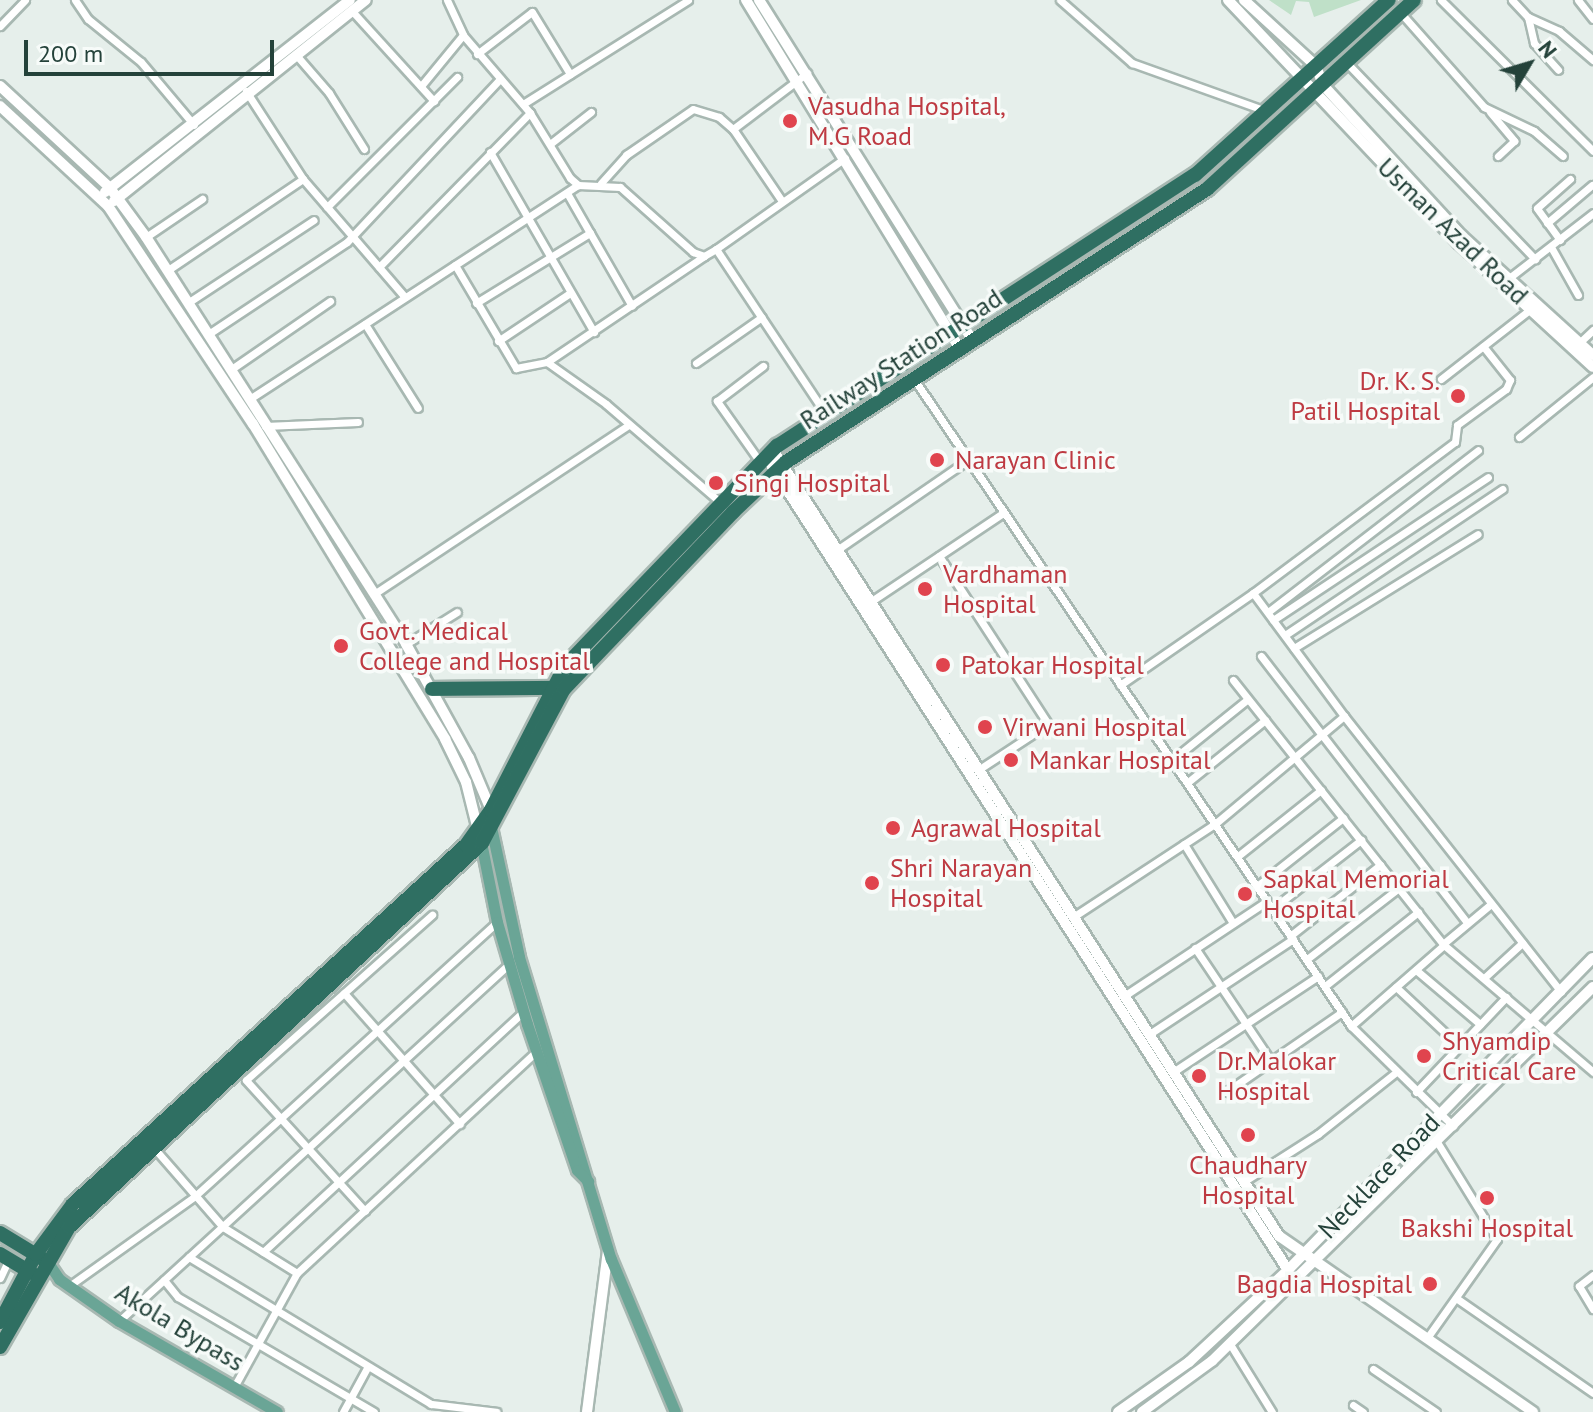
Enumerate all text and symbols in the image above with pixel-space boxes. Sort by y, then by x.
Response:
scale bar [28,24,278,74]
north arrow [1489,24,1569,104]
text: N [1532,35,1563,64]
text: 200 m [38,38,103,69]
place label: Vasudha Hospital, M.G Road [808,90,1006,152]
marker: Vasudha Hospital, M.G Road [779,110,801,132]
street label: Usman Azad Road [1371,151,1535,311]
street label: Railway Station Road [794,282,1008,436]
place label: Dr. K. S. Patil Hospital [1290,365,1440,426]
marker: Dr. K. S. Patil Hospital [1447,385,1469,407]
place label: Narayan Clinic [955,444,1116,476]
marker: Narayan Clinic [926,449,948,471]
place label: Singi Hospital [734,467,890,499]
marker: Singi Hospital [705,472,727,494]
place label: Vardhaman Hospital [943,558,1068,620]
marker: Vardhaman Hospital [914,578,936,600]
place label: Govt. Medical College and Hospital [359,615,590,676]
marker: Govt. Medical College and Hospital [330,635,352,657]
place label: Patokar Hospital [961,649,1144,681]
marker: Patokar Hospital [932,654,954,676]
place label: Virwani Hospital [1003,711,1186,743]
marker: Virwani Hospital [974,716,996,738]
place label: Mankar Hospital [1029,744,1211,776]
marker: Mankar Hospital [1000,749,1022,771]
place label: Agrawal Hospital [911,812,1101,844]
marker: Agrawal Hospital [882,817,904,839]
place label: Shri Narayan Hospital [890,852,1032,914]
place label: Sapkal Memorial Hospital [1263,863,1449,924]
marker: Shri Narayan Hospital [861,872,883,894]
marker: Sapkal Memorial Hospital [1234,883,1256,905]
place label: Shyamdip Critical Care [1442,1025,1576,1086]
place label: Dr.Malokar Hospital [1217,1045,1336,1106]
marker: Shyamdip Critical Care [1413,1045,1435,1067]
marker: Dr.Malokar Hospital [1188,1065,1210,1087]
street label: Necklace Road [1312,1107,1446,1245]
marker: Chaudhary Hospital [1237,1124,1259,1146]
place label: Chaudhary Hospital [1189,1149,1307,1210]
marker: Bakshi Hospital [1476,1187,1498,1209]
place label: Bakshi Hospital [1401,1212,1573,1244]
place label: Bagdia Hospital [1236,1268,1412,1300]
marker: Bagdia Hospital [1419,1273,1441,1295]
street label: Akola Bypass [110,1276,250,1378]

